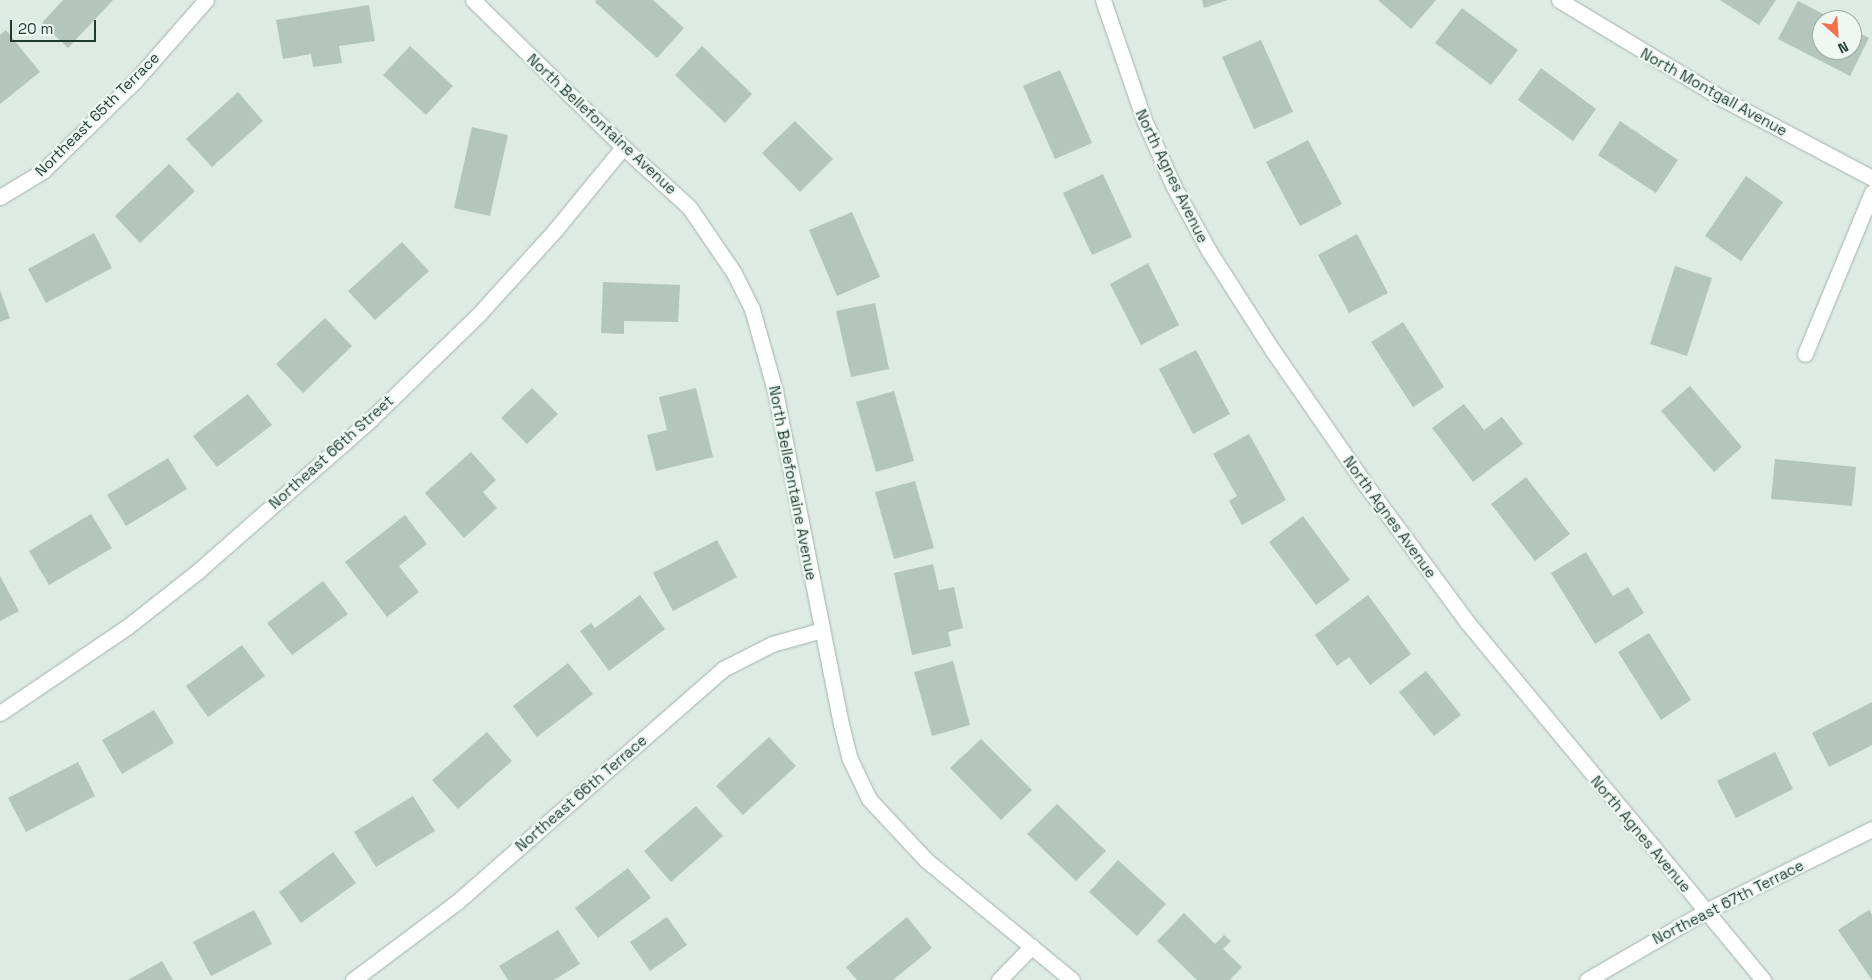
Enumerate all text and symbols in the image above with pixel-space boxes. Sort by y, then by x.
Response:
scale bar [12,10,99,42]
north arrow [1812,10,1862,60]
text: 20 m [18,19,53,38]
text: N [1835,37,1851,58]
street label: North Montgall Avenue [1637,44,1791,140]
street label: Northeast 65th Terrace [31,48,163,180]
street label: North Bellefontaine Avenue [523,50,681,198]
street label: North Agnes Avenue [1132,106,1212,246]
street label: North Bellefontaine Avenue [765,384,821,582]
street label: Northeast 66th Street [265,391,397,513]
street label: North Agnes Avenue [1340,452,1440,582]
street label: Northeast 66th Terrace [511,731,651,855]
street label: North Agnes Avenue [1587,772,1695,896]
street label: Northeast 67th Terrace [1649,856,1807,948]

